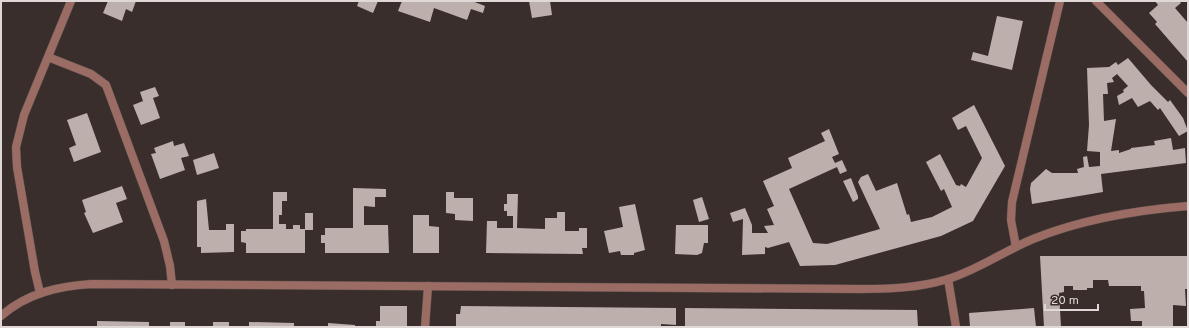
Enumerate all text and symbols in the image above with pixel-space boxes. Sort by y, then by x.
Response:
scale bar [1045,286,1098,312]
text: 20 m [1051,293,1079,309]

